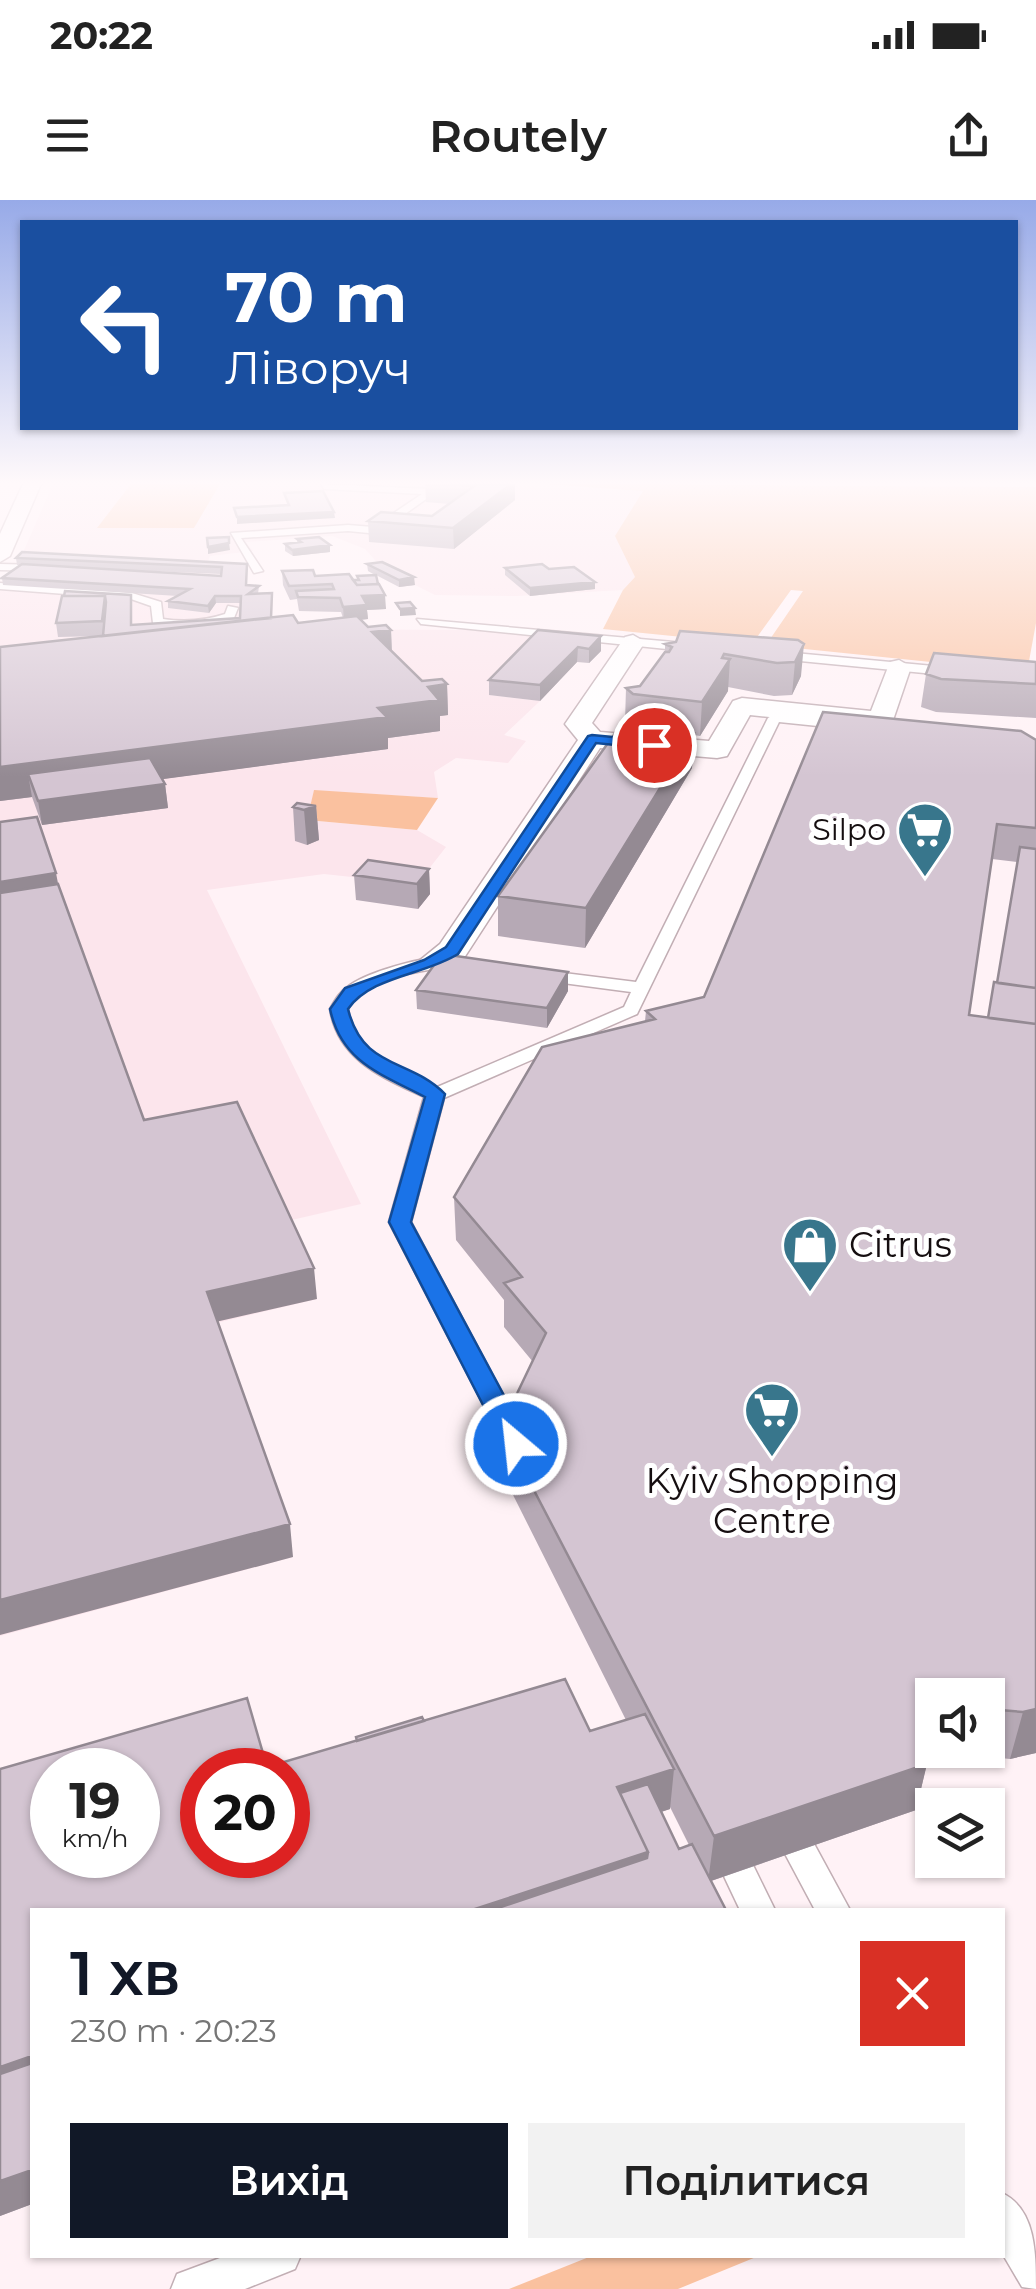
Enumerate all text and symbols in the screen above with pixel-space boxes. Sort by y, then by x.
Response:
text: 20:22 [50,12,153,59]
icon: menu [40,108,95,163]
text: Routely [429,108,607,163]
icon: share [941,108,996,163]
text: 70 m [225,254,408,340]
icon: left [60,260,190,390]
text: Ліворуч [225,340,411,395]
pin [612,703,697,788]
icon: arrive [627,718,682,773]
supermarket icon: Silpo [895,800,955,879]
place label: Silpo [812,811,886,848]
shop icon: Citrus [780,1215,840,1294]
place label: Citrus [849,1223,952,1266]
supermarket icon: Kyiv Shopping Centre [742,1380,802,1459]
position arrow [464,1392,568,1496]
place label: Kyiv Shopping Centre [645,1459,899,1542]
map controls [915,1678,1005,1878]
button: sound [915,1678,1005,1768]
speed limit sign: 20 [180,1748,310,1878]
text: 19 [69,1770,121,1831]
button: layers [915,1788,1005,1878]
text: km/h [62,1823,128,1853]
text: 1 хв [70,1937,180,2010]
button: close [860,1941,965,2046]
text: 230 m · 20:23 [70,2011,277,2050]
button: Вихід [70,2123,508,2238]
button: Поділитися [528,2123,965,2238]

